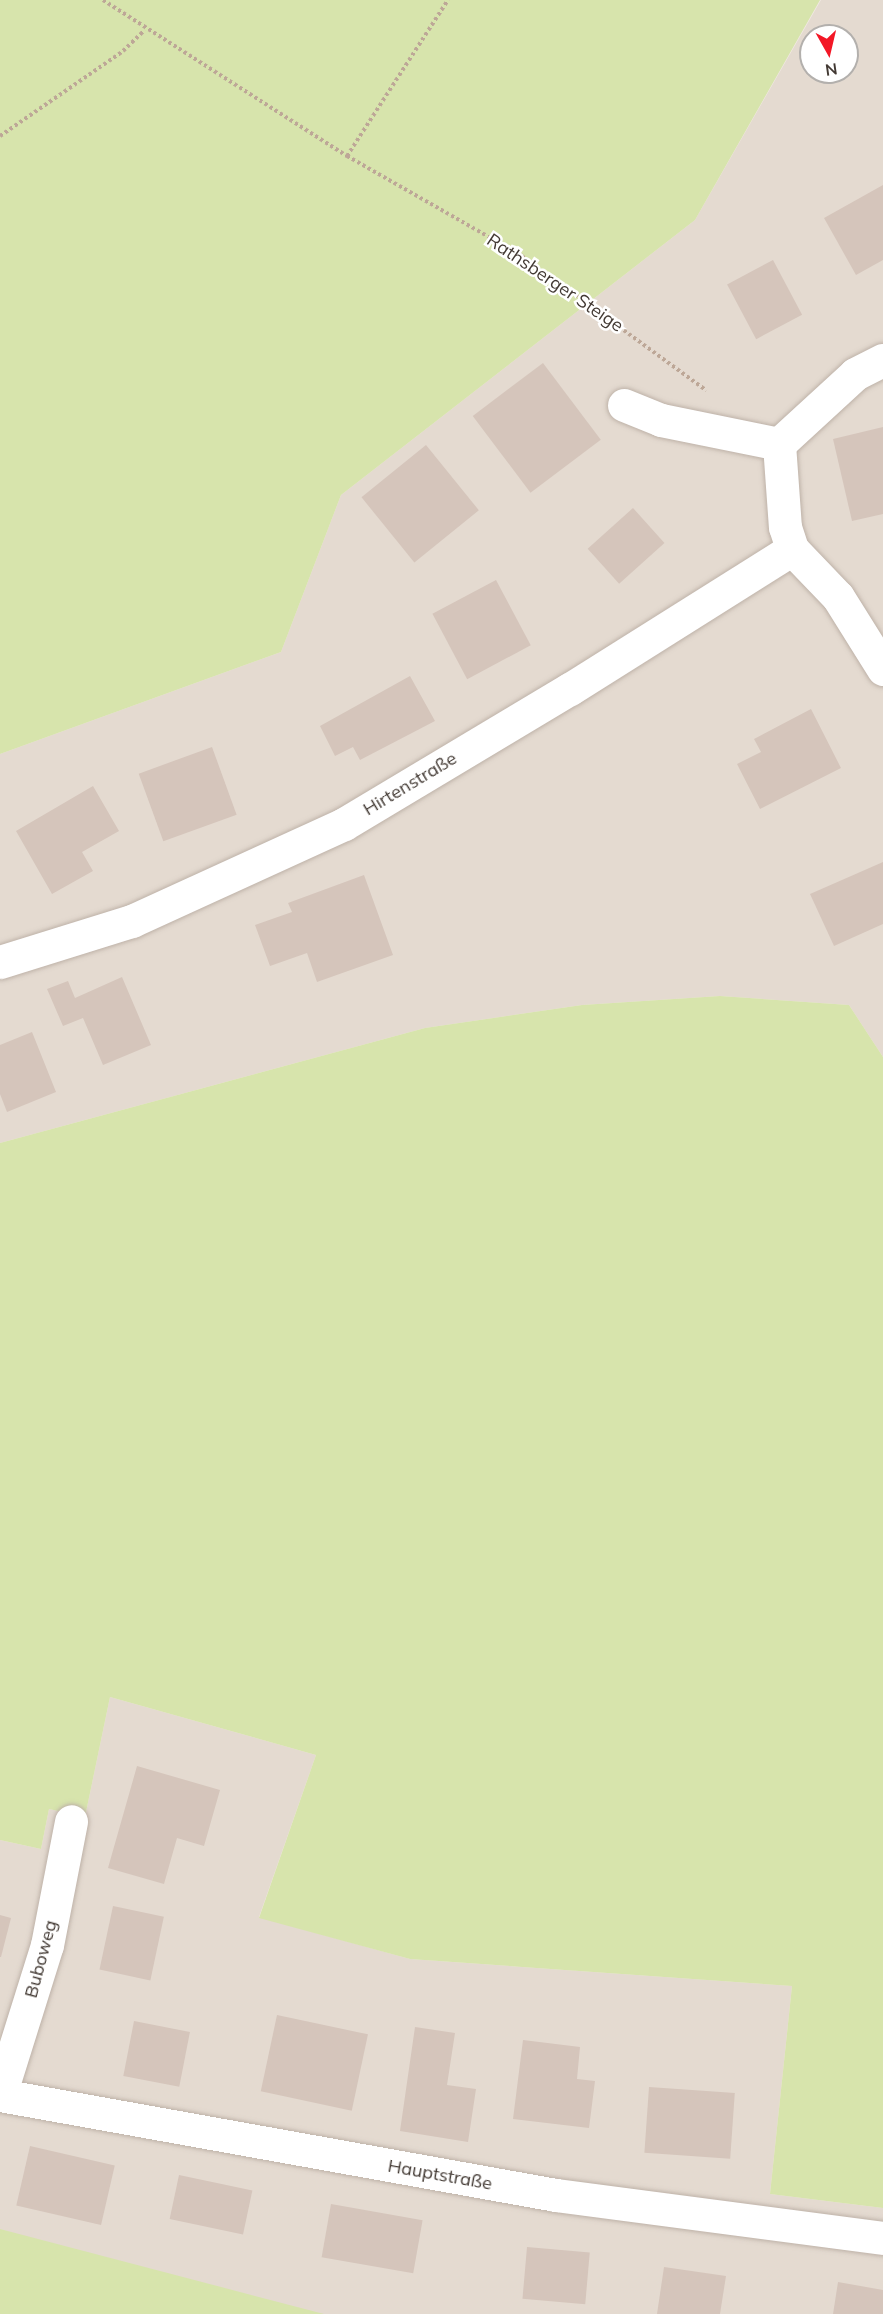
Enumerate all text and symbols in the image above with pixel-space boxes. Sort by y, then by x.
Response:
north arrow [799,24,859,84]
text: N [824,59,839,81]
street label: Rathsberger Steige [483,229,627,337]
street label: Hirtenstraße [359,748,461,820]
street label: Buboweg [20,1918,62,2000]
street label: Hauptstraße [386,2155,494,2195]

